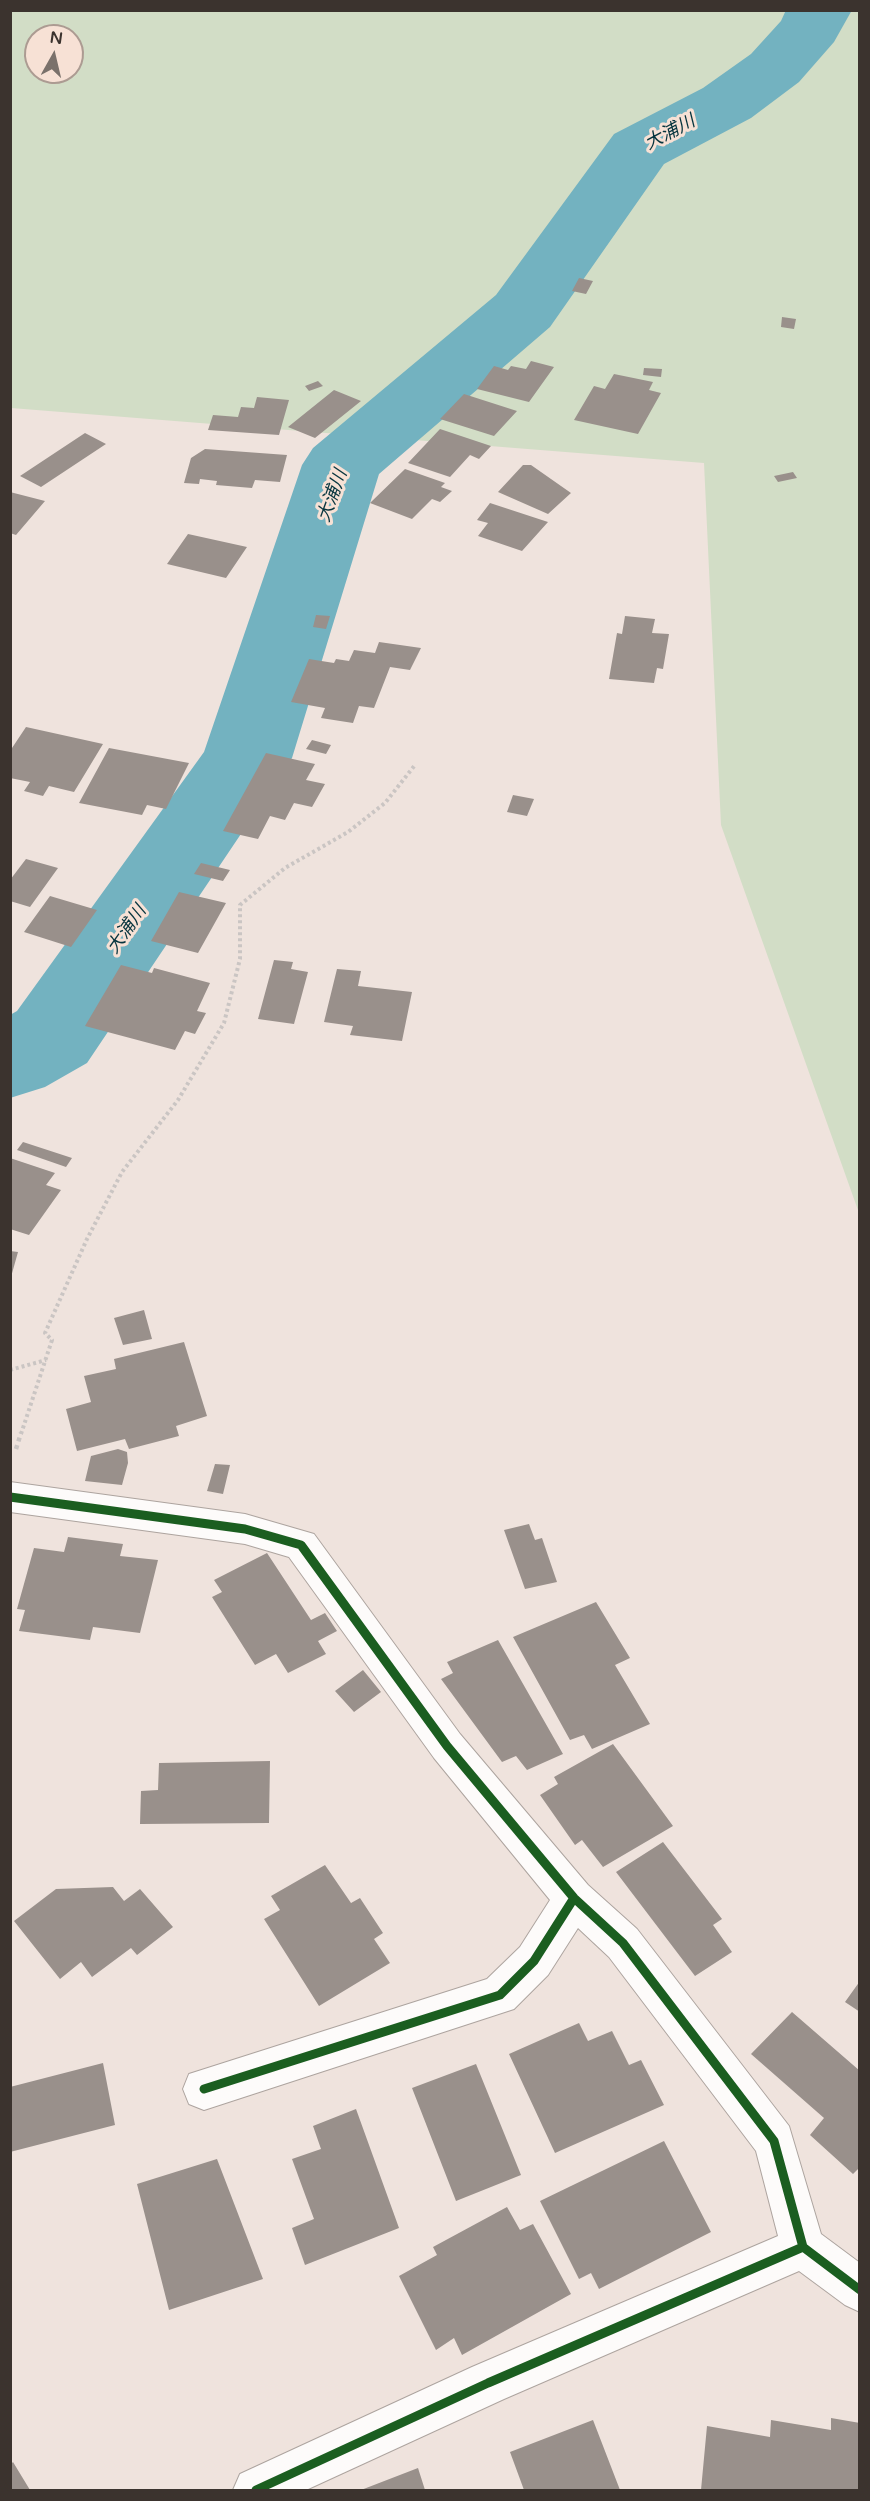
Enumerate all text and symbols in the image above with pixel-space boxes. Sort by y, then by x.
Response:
north arrow [24,24,84,84]
text: N [48,27,64,49]
water label: 大浦川 [641,111,699,155]
water label: 大浦川 [314,467,352,525]
water label: 大浦川 [103,902,151,958]

